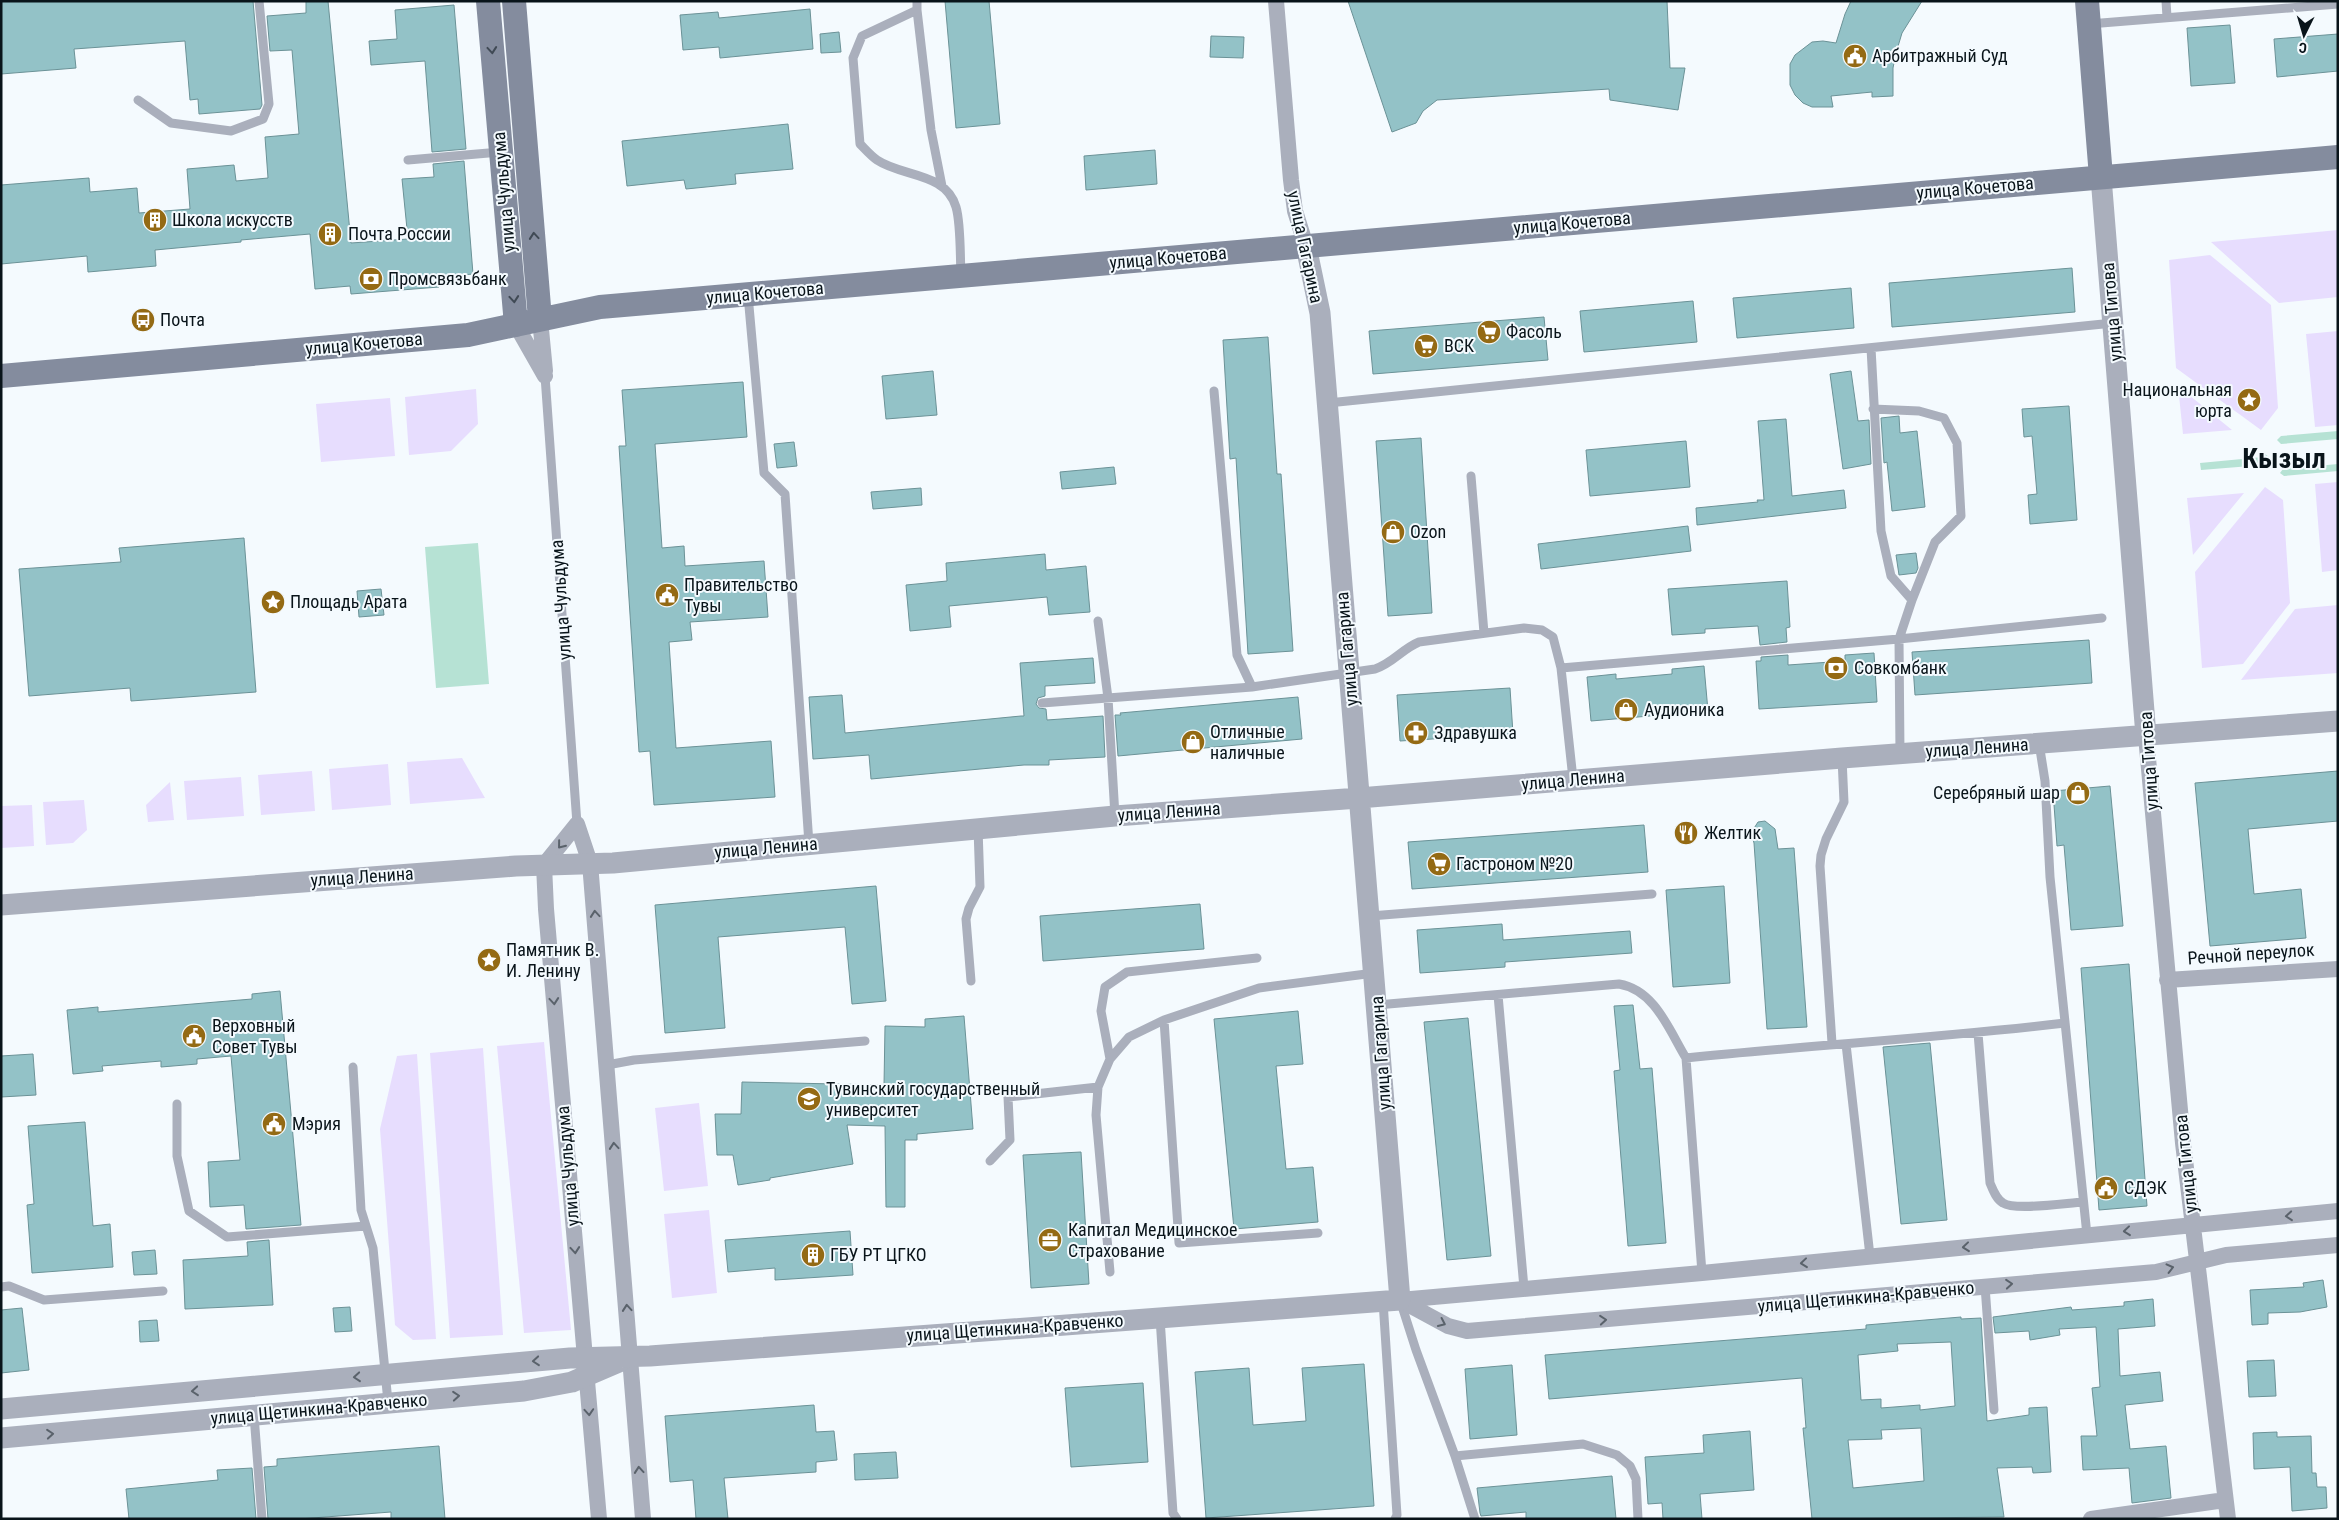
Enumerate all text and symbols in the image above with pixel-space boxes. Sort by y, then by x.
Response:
north arrow [2279,10,2329,60]
text: С [2298,40,2308,56]
public building icon: Арбитражный Суд [1842,43,1868,69]
place label: Арбитражный Суд [1872,45,2008,66]
one-way arrow [486,46,497,54]
street label: улица Чульдума [488,131,519,253]
street label: улица Кочетова [1915,172,2034,203]
street label: улица Гагарина [1283,189,1328,305]
building icon: Школа искусств [142,207,168,233]
street label: улица Кочетова [1512,207,1631,238]
place label: Школа искусств [172,209,293,230]
building icon: Почта России [317,221,343,247]
place label: Почта России [348,223,451,244]
one-way arrow [528,231,539,239]
street label: улица Кочетова [1108,242,1227,273]
street label: улица Титова [2097,262,2126,362]
bank icon: Промсвязьбанк [358,266,384,292]
place label: Промсвязьбанк [388,268,507,289]
street label: улица Кочетова [705,277,824,308]
one-way arrow [508,295,519,303]
bus stop icon: Почта [130,307,156,333]
place label: Почта [160,309,205,330]
supermarket icon: Фасоль [1476,319,1502,345]
place label: Фасоль [1506,321,1562,342]
street label: улица Кочетова [304,328,423,359]
supermarket icon: ВСК [1413,333,1439,359]
place label: ВСК [1444,335,1474,356]
place label: Национальная юрта [2123,379,2232,421]
place icon: Национальная юрта [2236,387,2262,413]
district label: Кызыл [2242,442,2326,475]
shop icon: Ozon [1380,519,1406,545]
place label: Ozon [1410,521,1446,542]
street label: улица Чульдума [546,539,575,661]
place label: Правительство Тувы [684,574,798,616]
public building icon: Правительство Тувы [654,582,680,608]
place icon: Площадь Арата [260,589,286,615]
place label: Площадь Арата [290,591,407,612]
street label: улица Гагарина [1331,591,1362,707]
bank icon: Совкомбанк [1823,655,1849,681]
place label: Совкомбанк [1854,657,1947,678]
shop icon: Аудионика [1613,697,1639,723]
place label: Аудионика [1644,699,1724,720]
street label: улица Титова [2135,711,2162,811]
pharmacy icon: Здравушка [1403,720,1429,746]
place label: Отличные наличные [1210,721,1285,763]
place label: Здравушка [1434,722,1517,743]
shop icon: Отличные наличные [1180,729,1206,755]
street label: улица Ленина [1925,733,2029,762]
street label: улица Ленина [1521,765,1625,794]
shop icon: Серебряный шар [2065,780,2091,806]
place label: Серебряный шар [1933,782,2060,803]
street label: улица Ленина [1117,797,1221,826]
restaurant icon: Желтик [1673,820,1699,846]
place label: Желтик [1704,822,1761,843]
street label: улица Ленина [714,833,818,862]
one-way arrow [558,839,566,848]
supermarket icon: Гастроном №20 [1426,851,1452,877]
place label: Гастроном №20 [1456,853,1573,874]
street label: улица Ленина [310,862,414,891]
one-way arrow [589,910,600,918]
place label: Памятник В. И. Ленину [506,939,599,981]
street label: Речной переулок [2187,939,2316,968]
place icon: Памятник В. И. Ленину [476,947,502,973]
street label: улица Гагарина [1366,995,1395,1111]
one-way arrow [548,998,559,1006]
place label: Верховный Совет Тувы [212,1015,298,1057]
public building icon: Верховный Совет Тувы [181,1023,207,1049]
place label: Тувинский государственный университет [826,1078,1040,1120]
school or university icon: Тувинский государственный университет [796,1086,822,1112]
street label: улица Чульдума [552,1105,583,1227]
public building icon: Мэрия [261,1111,287,1137]
place label: Мэрия [292,1113,341,1134]
street label: улица Титова [2170,1114,2201,1214]
one-way arrow [608,1142,619,1150]
public building icon: СДЭК [2093,1175,2119,1201]
place label: СДЭК [2124,1177,2167,1198]
one-way arrow [2285,1210,2293,1221]
place label: Капитал Медицинское Страхование [1068,1219,1237,1261]
one-way arrow [2123,1225,2131,1236]
office icon: Капитал Медицинское Страхование [1037,1227,1063,1253]
one-way arrow [1961,1241,1969,1252]
building icon: ГБУ РТ ЦГКО [800,1242,826,1268]
place label: ГБУ РТ ЦГКО [830,1244,927,1265]
one-way arrow [570,1247,581,1255]
one-way arrow [1800,1257,1808,1268]
one-way arrow [2166,1263,2175,1274]
street label: улица Щетинкина-Кравченко [1757,1277,1975,1316]
one-way arrow [2005,1279,2013,1290]
one-way arrow [621,1304,632,1312]
street label: улица Щетинкина-Кравченко [906,1309,1124,1346]
one-way arrow [1599,1314,1607,1325]
one-way arrow [1437,1317,1446,1327]
one-way arrow [532,1355,540,1366]
one-way arrow [353,1371,361,1382]
one-way arrow [191,1386,199,1397]
street label: улица Щетинкина-Кравченко [210,1389,428,1428]
one-way arrow [452,1391,460,1402]
one-way arrow [584,1408,595,1416]
one-way arrow [46,1429,54,1440]
one-way arrow [634,1466,645,1474]

